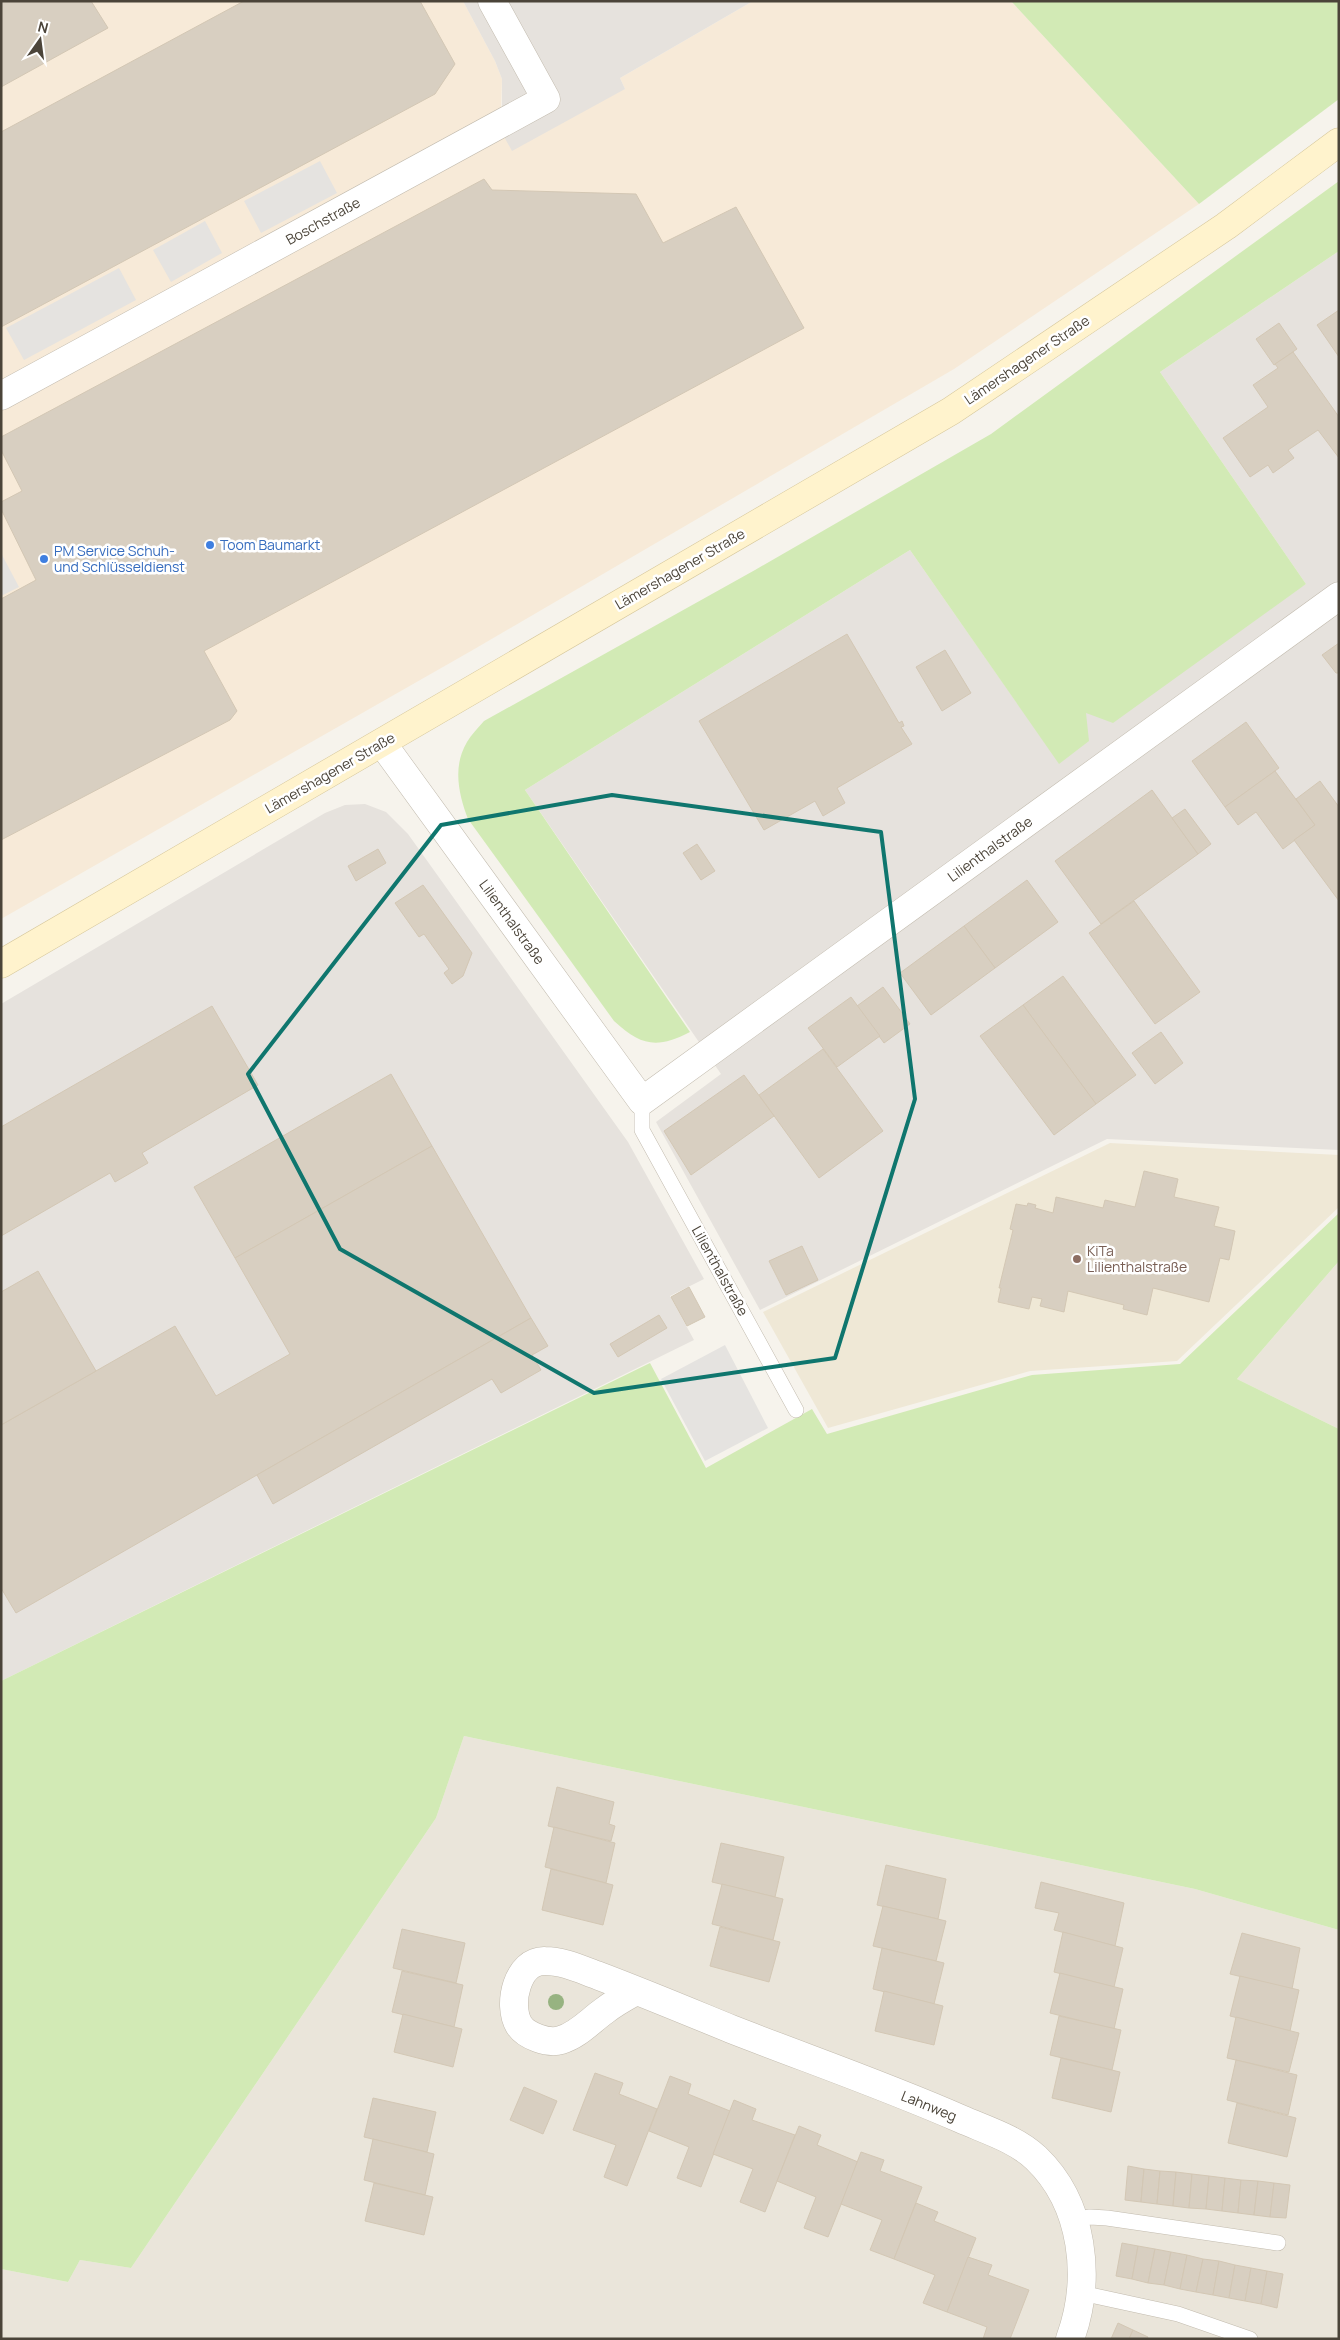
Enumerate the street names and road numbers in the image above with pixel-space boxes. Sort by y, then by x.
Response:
street label: Boschstraße [282,192,363,249]
street label: Lämershagener Straße [960,311,1093,409]
street label: Lämershagener Straße [611,524,748,614]
street label: Lämershagener Straße [261,728,398,818]
street label: Lilienthalstraße [944,811,1036,886]
street label: Lilienthalstraße [475,876,550,968]
street label: Lilienthalstraße [688,1222,753,1319]
street label: Lahnweg [899,2086,960,2125]

